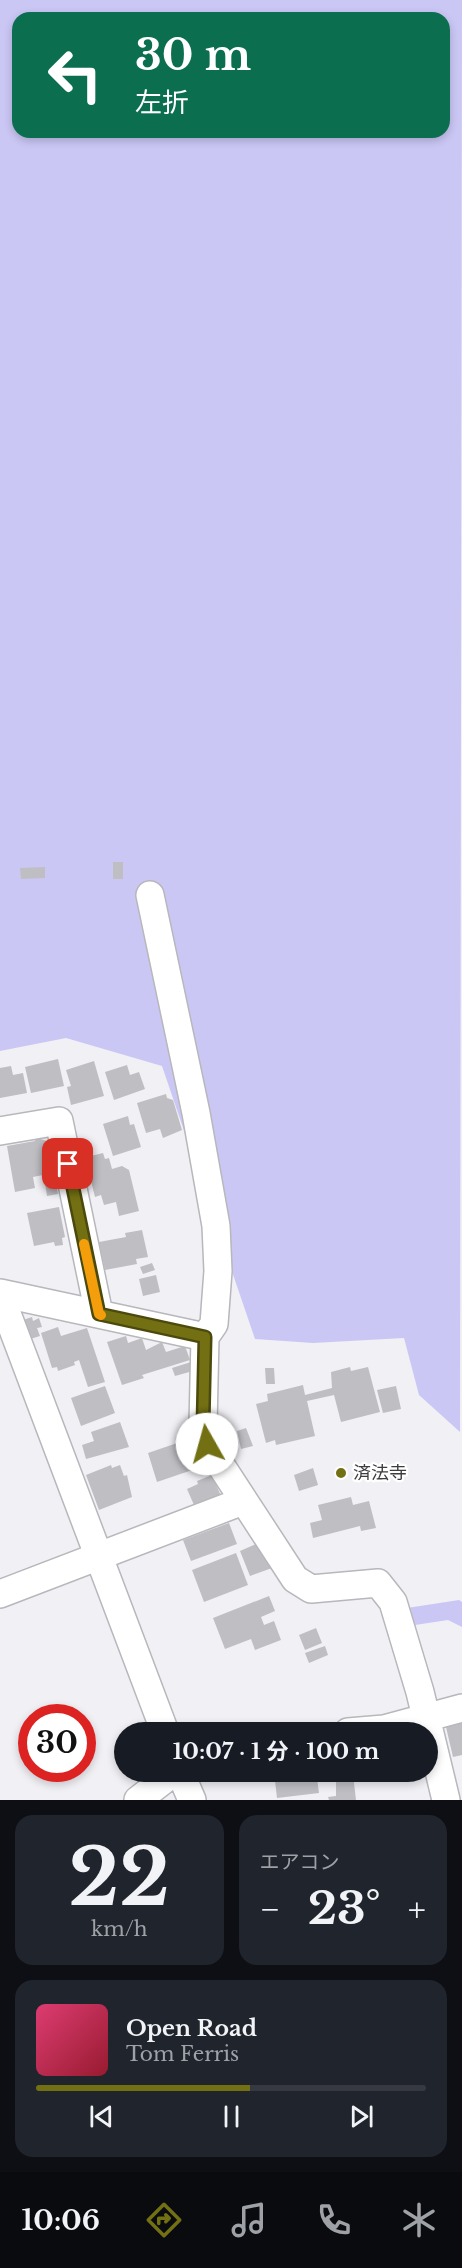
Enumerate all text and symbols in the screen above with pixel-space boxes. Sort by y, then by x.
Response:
text: 30 m [135,29,251,81]
icon: left [36,36,114,114]
text: 左折 [135,86,189,119]
pin [42,1138,93,1189]
icon: arrive [51,1147,84,1180]
position arrow [175,1412,239,1476]
place label: 済法寺 [353,1462,407,1484]
marker: 済法寺 [334,1466,348,1480]
speed limit sign: 30 [18,1704,96,1782]
text: 10:07 · 1 分 · 100 m [173,1738,379,1765]
text: 22 [68,1829,170,1926]
text: エアコン [260,1850,340,1874]
text: 23° [308,1880,381,1936]
text: − [260,1889,280,1930]
text: + [408,1889,426,1930]
text: km/h [91,1917,148,1941]
text: Open Road [126,2015,257,2042]
text: Tom Ferris [126,2042,239,2066]
icon: previous [85,2100,118,2133]
icon: pause [215,2100,248,2133]
icon: next [345,2100,378,2133]
icon: directions [143,2199,185,2241]
icon: music [228,2199,270,2241]
icon: phone [313,2199,355,2241]
icon: climate [398,2199,440,2241]
text: 10:06 [22,2204,100,2237]

